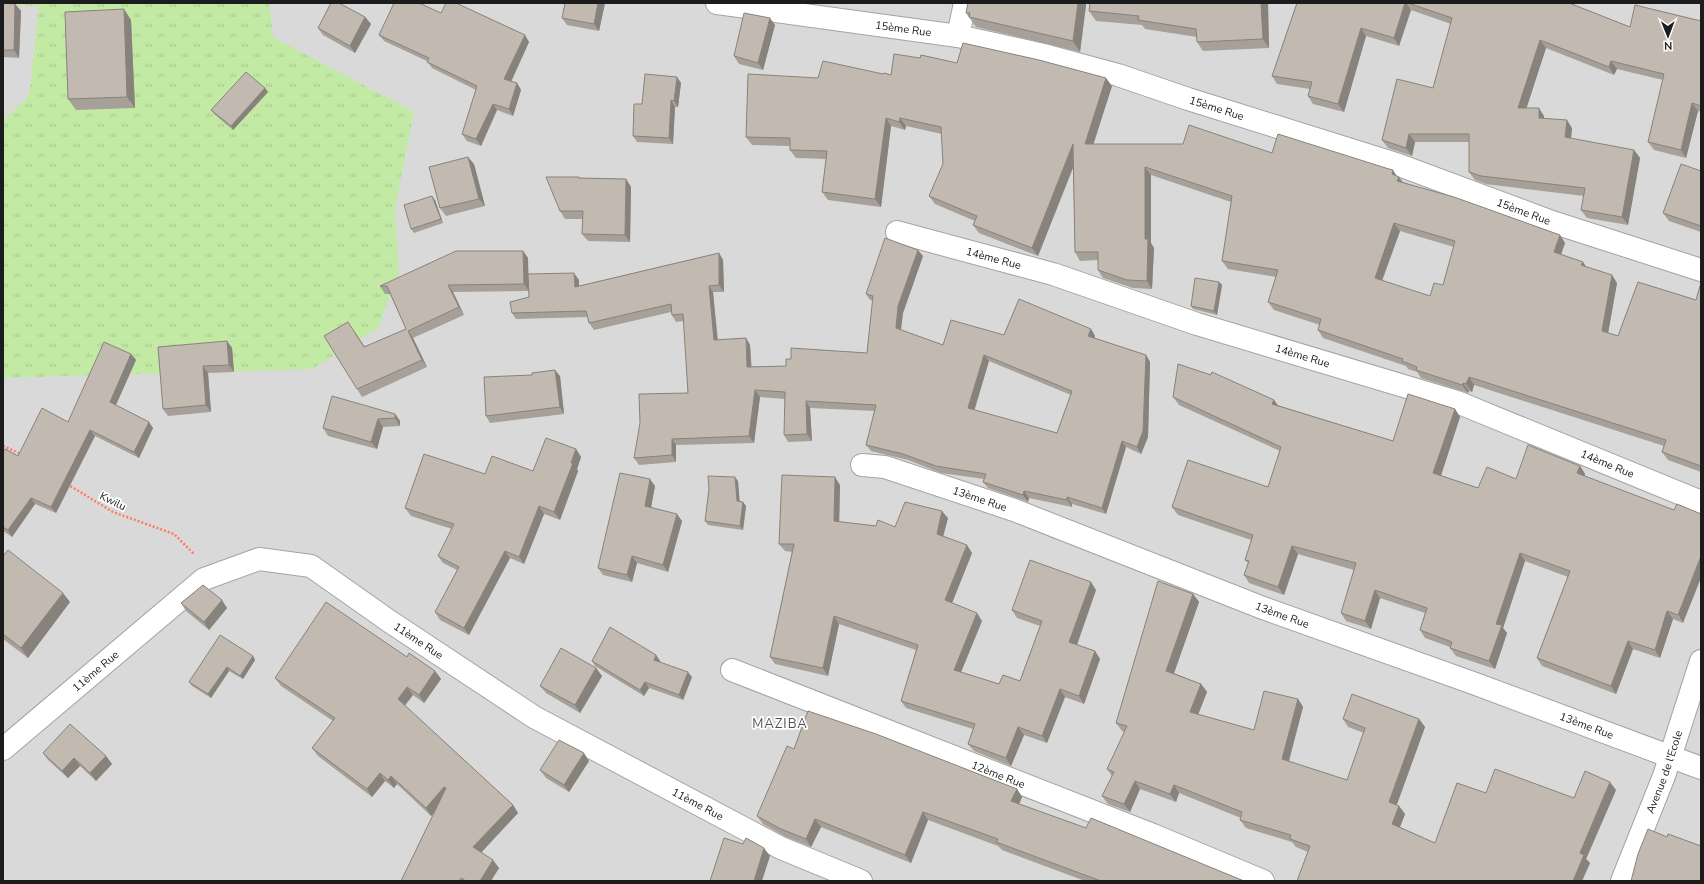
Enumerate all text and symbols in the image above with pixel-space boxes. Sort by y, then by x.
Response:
north arrow [1648,16,1688,56]
street label: 15ème Rue [874,18,932,40]
text: N [1664,38,1672,53]
street label: 15ème Rue [1187,93,1246,124]
street label: 15ème Rue [1494,195,1553,229]
street label: 14ème Rue [964,244,1023,273]
street label: 14ème Rue [1273,341,1332,371]
street label: 14ème Rue [1578,446,1636,482]
street label: 13ème Rue [950,483,1009,515]
street label: Kwilu [97,489,129,514]
street label: 13ème Rue [1253,599,1311,632]
street label: 11ème Rue [390,619,446,663]
street label: 11ème Rue [69,647,122,695]
street label: 13ème Rue [1557,709,1616,743]
district label: MAZIBA [752,715,808,733]
street label: Avenue de l'Ecole [1643,728,1686,816]
street label: 12ème Rue [969,758,1027,792]
street label: 11ème Rue [669,784,726,824]

